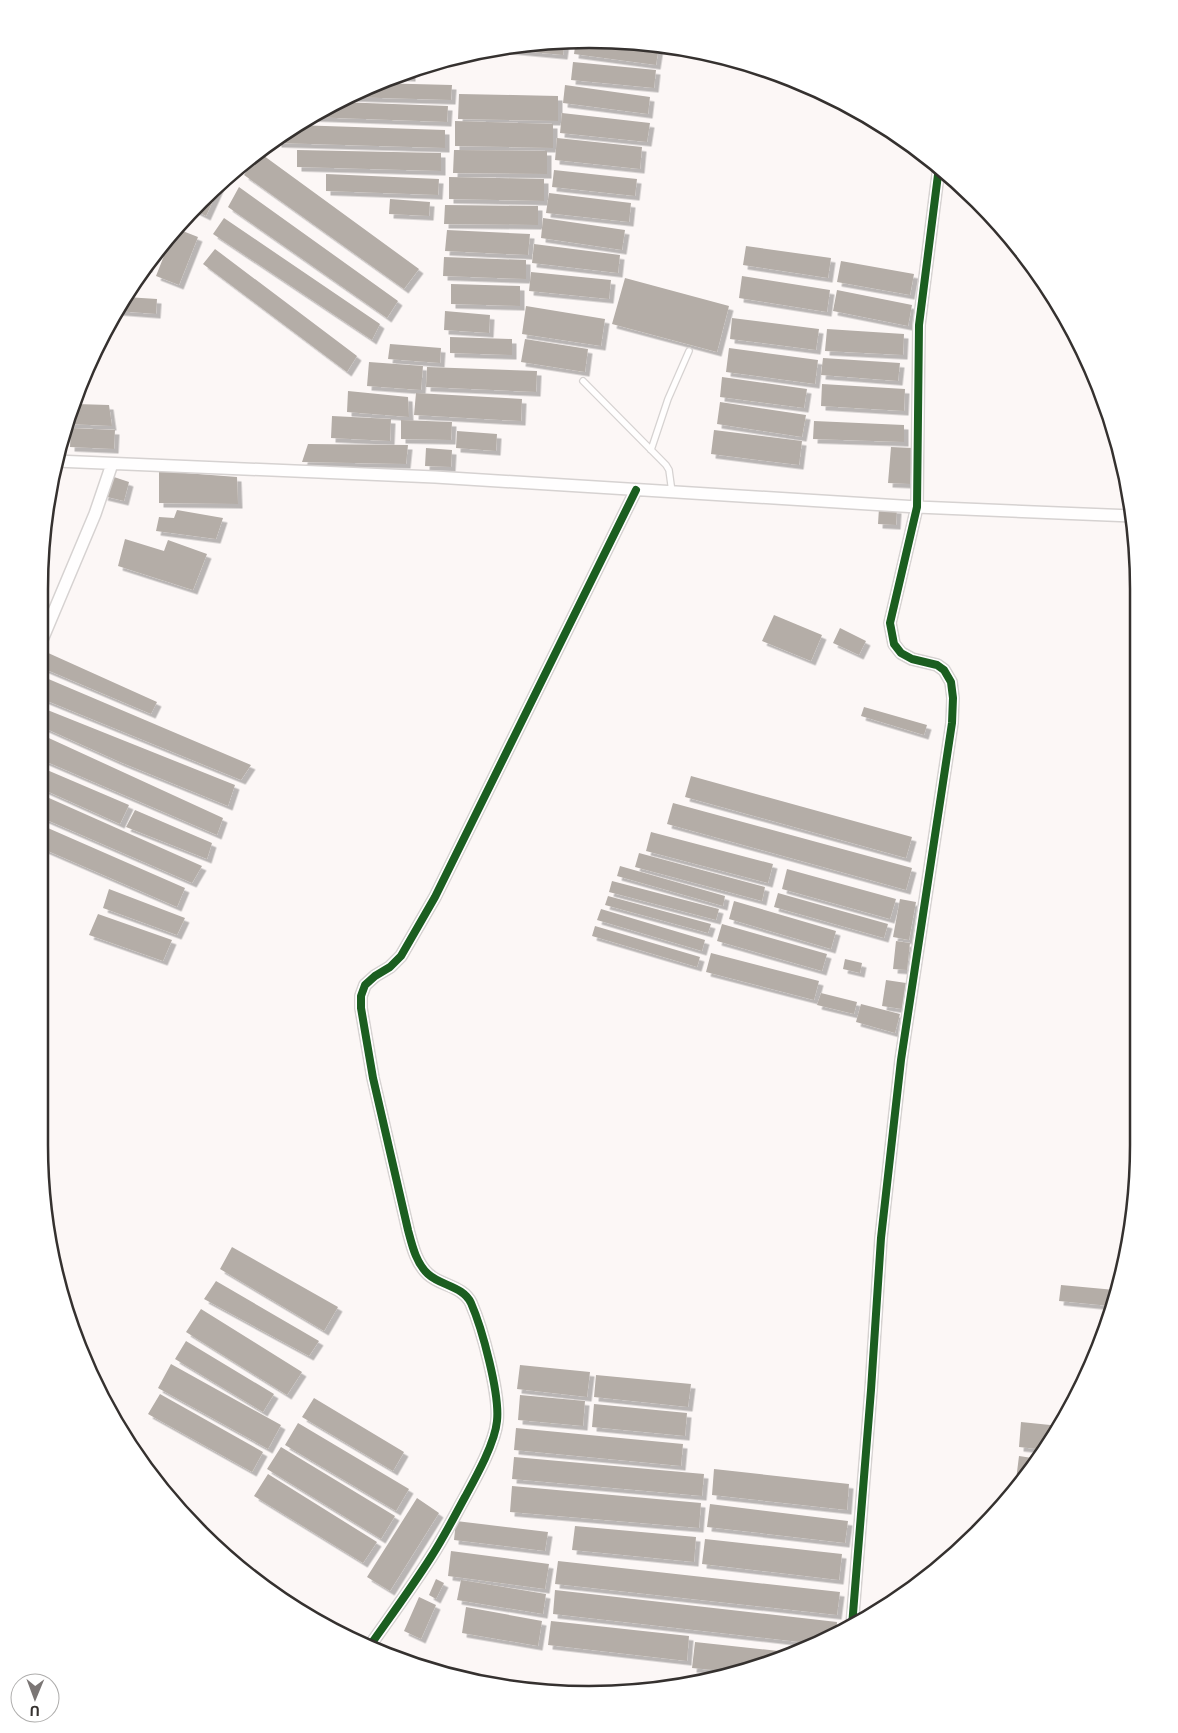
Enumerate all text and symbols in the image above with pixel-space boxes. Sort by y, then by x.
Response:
north arrow [10,1673,60,1723]
text: U [30,1703,40,1719]

